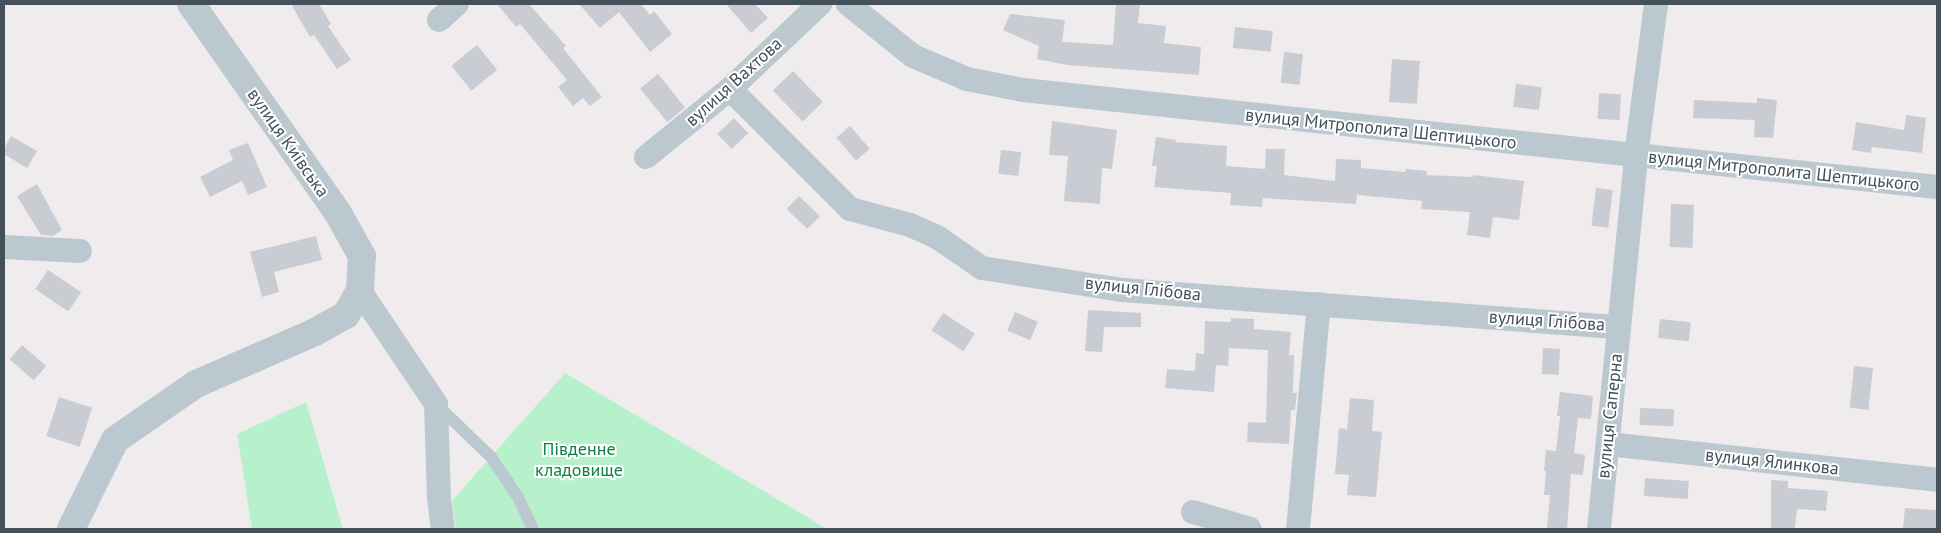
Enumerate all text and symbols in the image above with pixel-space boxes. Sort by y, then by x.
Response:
street label: вулиця Вахтова [681,33,787,131]
street label: вулиця Київська [242,84,334,202]
street label: вулиця Митрополита Шептицького [1244,104,1518,154]
street label: вулиця Митрополита Шептицького [1647,146,1921,196]
street label: вулиця Глібова [1084,272,1202,306]
street label: вулиця Глібова [1488,306,1606,336]
street label: вулиця Саперна [1593,352,1627,480]
park label: Південне кладовище [535,439,623,482]
street label: вулиця Ялинкова [1704,444,1840,480]

